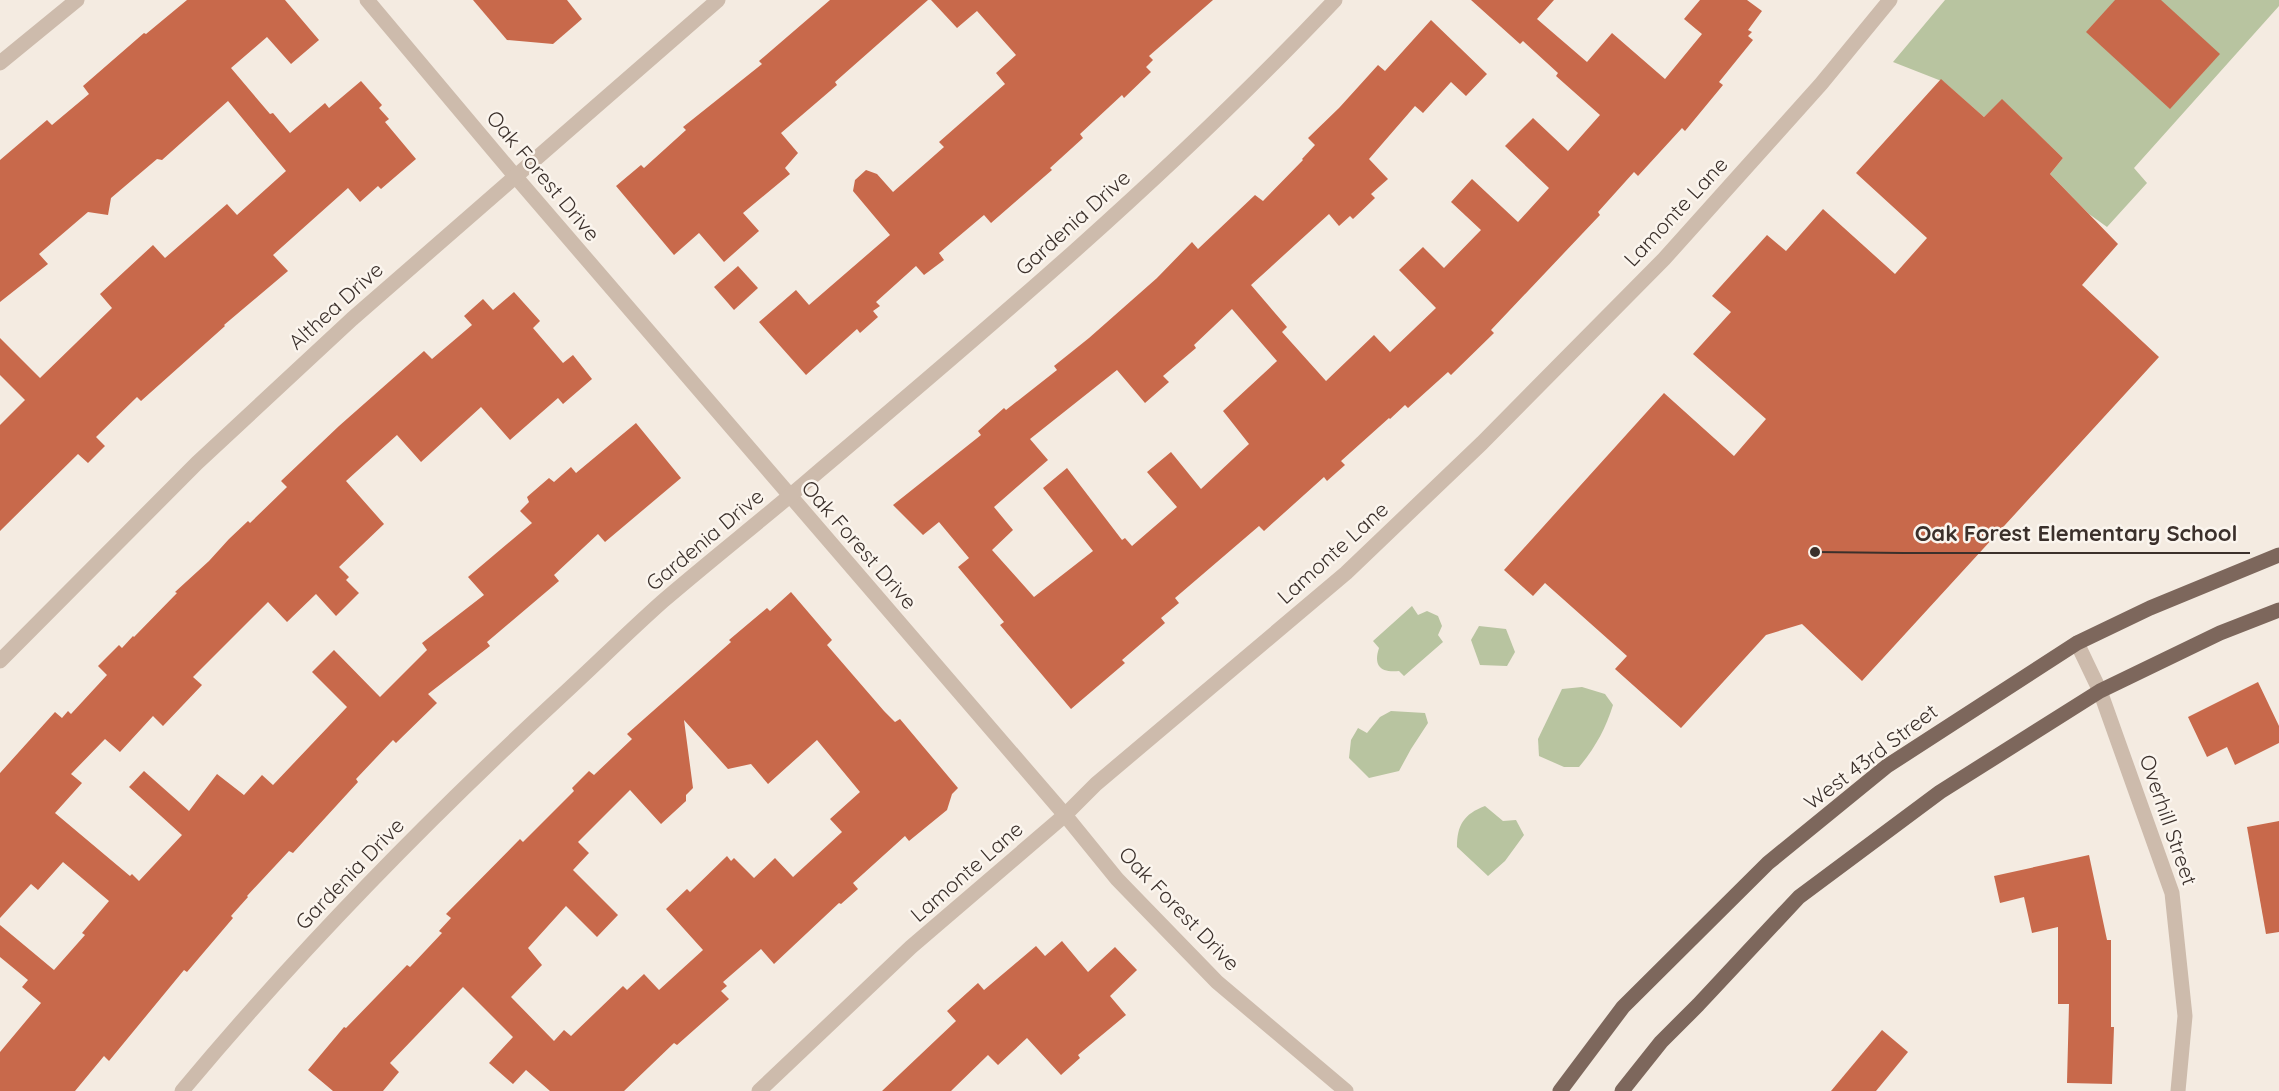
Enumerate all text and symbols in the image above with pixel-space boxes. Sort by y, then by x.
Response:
street label: Oak Forest Drive [481,105,606,246]
street label: Lamonte Lane [1618,151,1733,272]
street label: Gardenia Drive [1010,164,1135,281]
street label: Althea Drive [283,256,388,355]
street label: Oak Forest Drive [797,474,923,614]
street label: Gardenia Drive [640,483,768,596]
street label: Lamonte Lane [1271,496,1393,609]
callout: Oak Forest Elementary School [1903,513,2250,553]
text: Oak Forest Elementary School [1915,519,2237,547]
street label: West 43rd Street [1799,698,1942,815]
street label: Overhill Street [2134,751,2203,888]
street label: Gardenia Drive [289,812,409,935]
street label: Lamonte Lane [905,815,1028,927]
street label: Oak Forest Drive [1114,841,1246,976]

